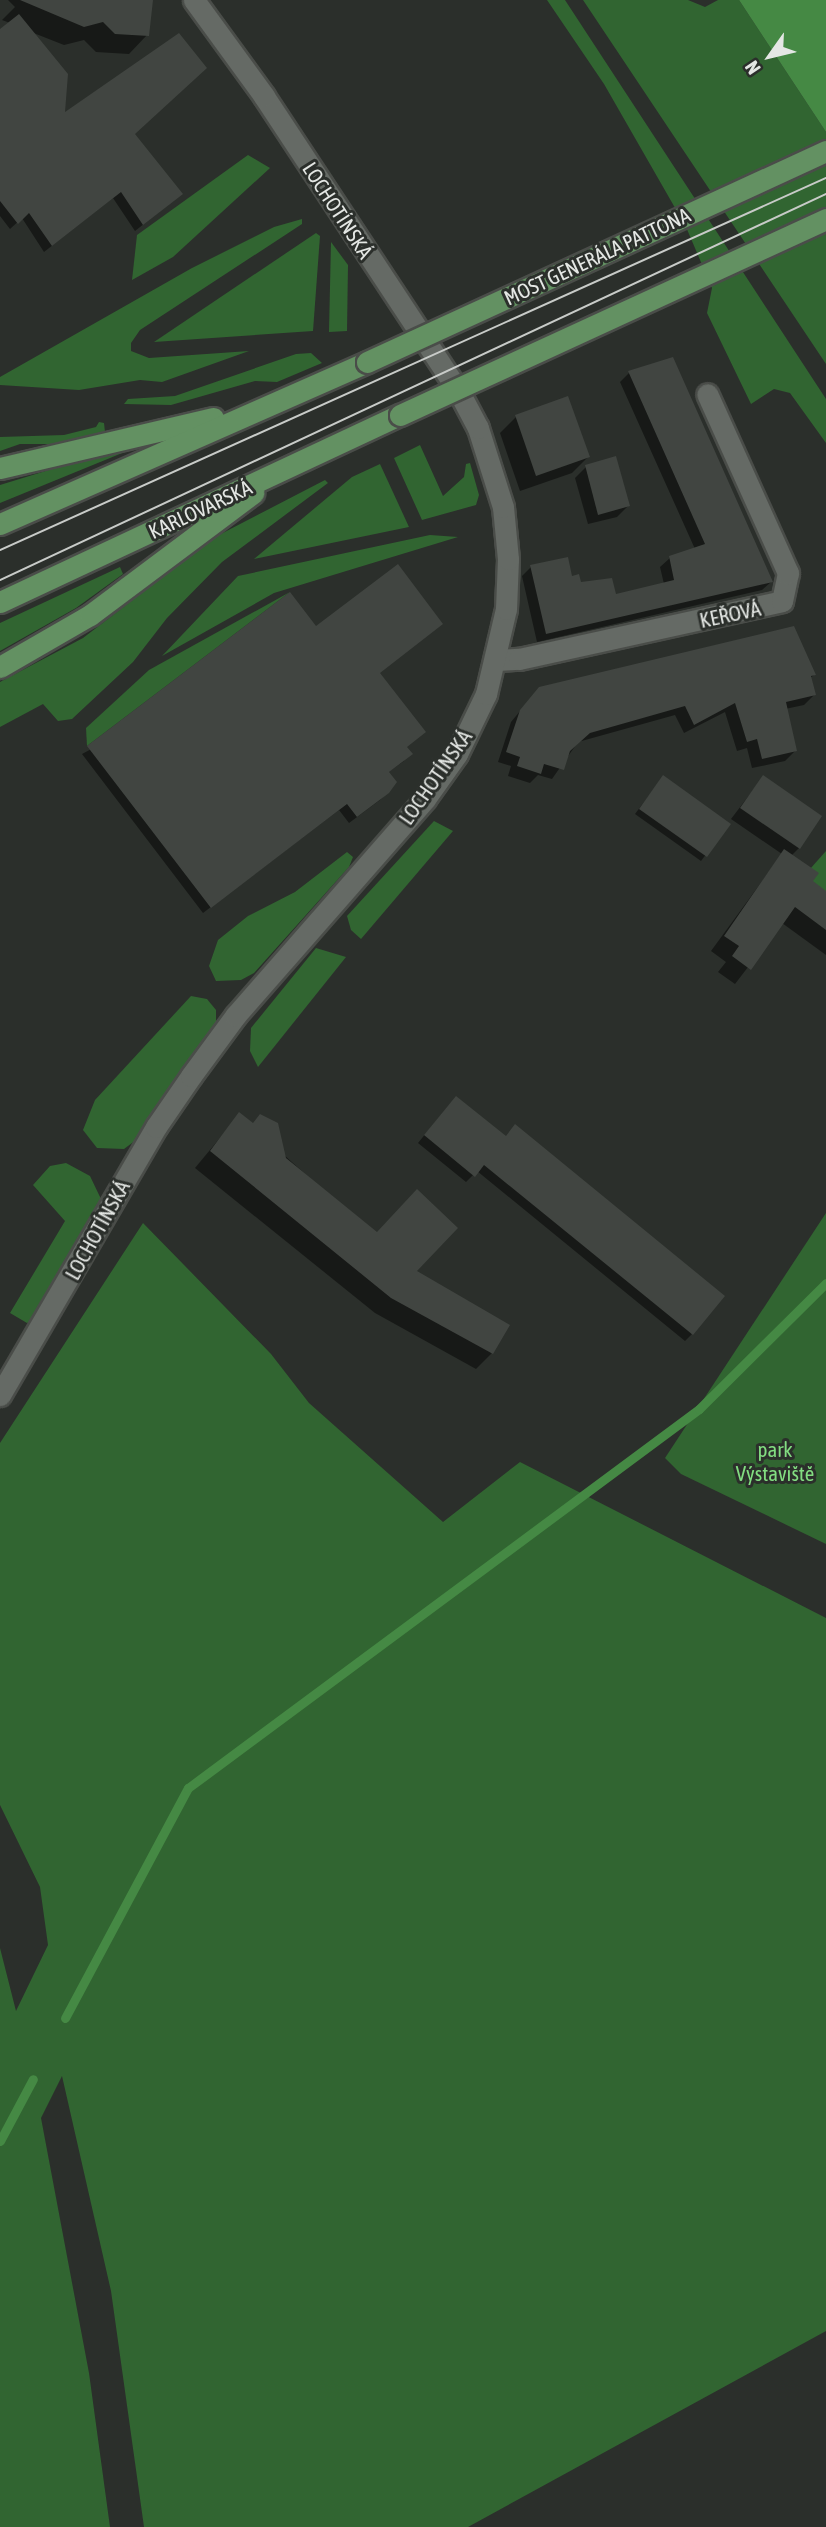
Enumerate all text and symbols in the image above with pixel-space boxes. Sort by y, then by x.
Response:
north arrow [735,21,805,91]
text: N [740,57,765,79]
street label: LOCHOTÍNSKÁ [298,157,378,263]
street label: MOST GENERÁLA PATTONA [500,202,694,310]
street label: KARLOVARSKÁ [144,474,256,544]
street label: KEŘOVÁ [697,595,763,633]
street label: LOCHOTÍNSKÁ [393,725,477,829]
street label: LOCHOTÍNSKÁ [59,1176,135,1284]
park label: park Výstaviště [736,1436,814,1486]

